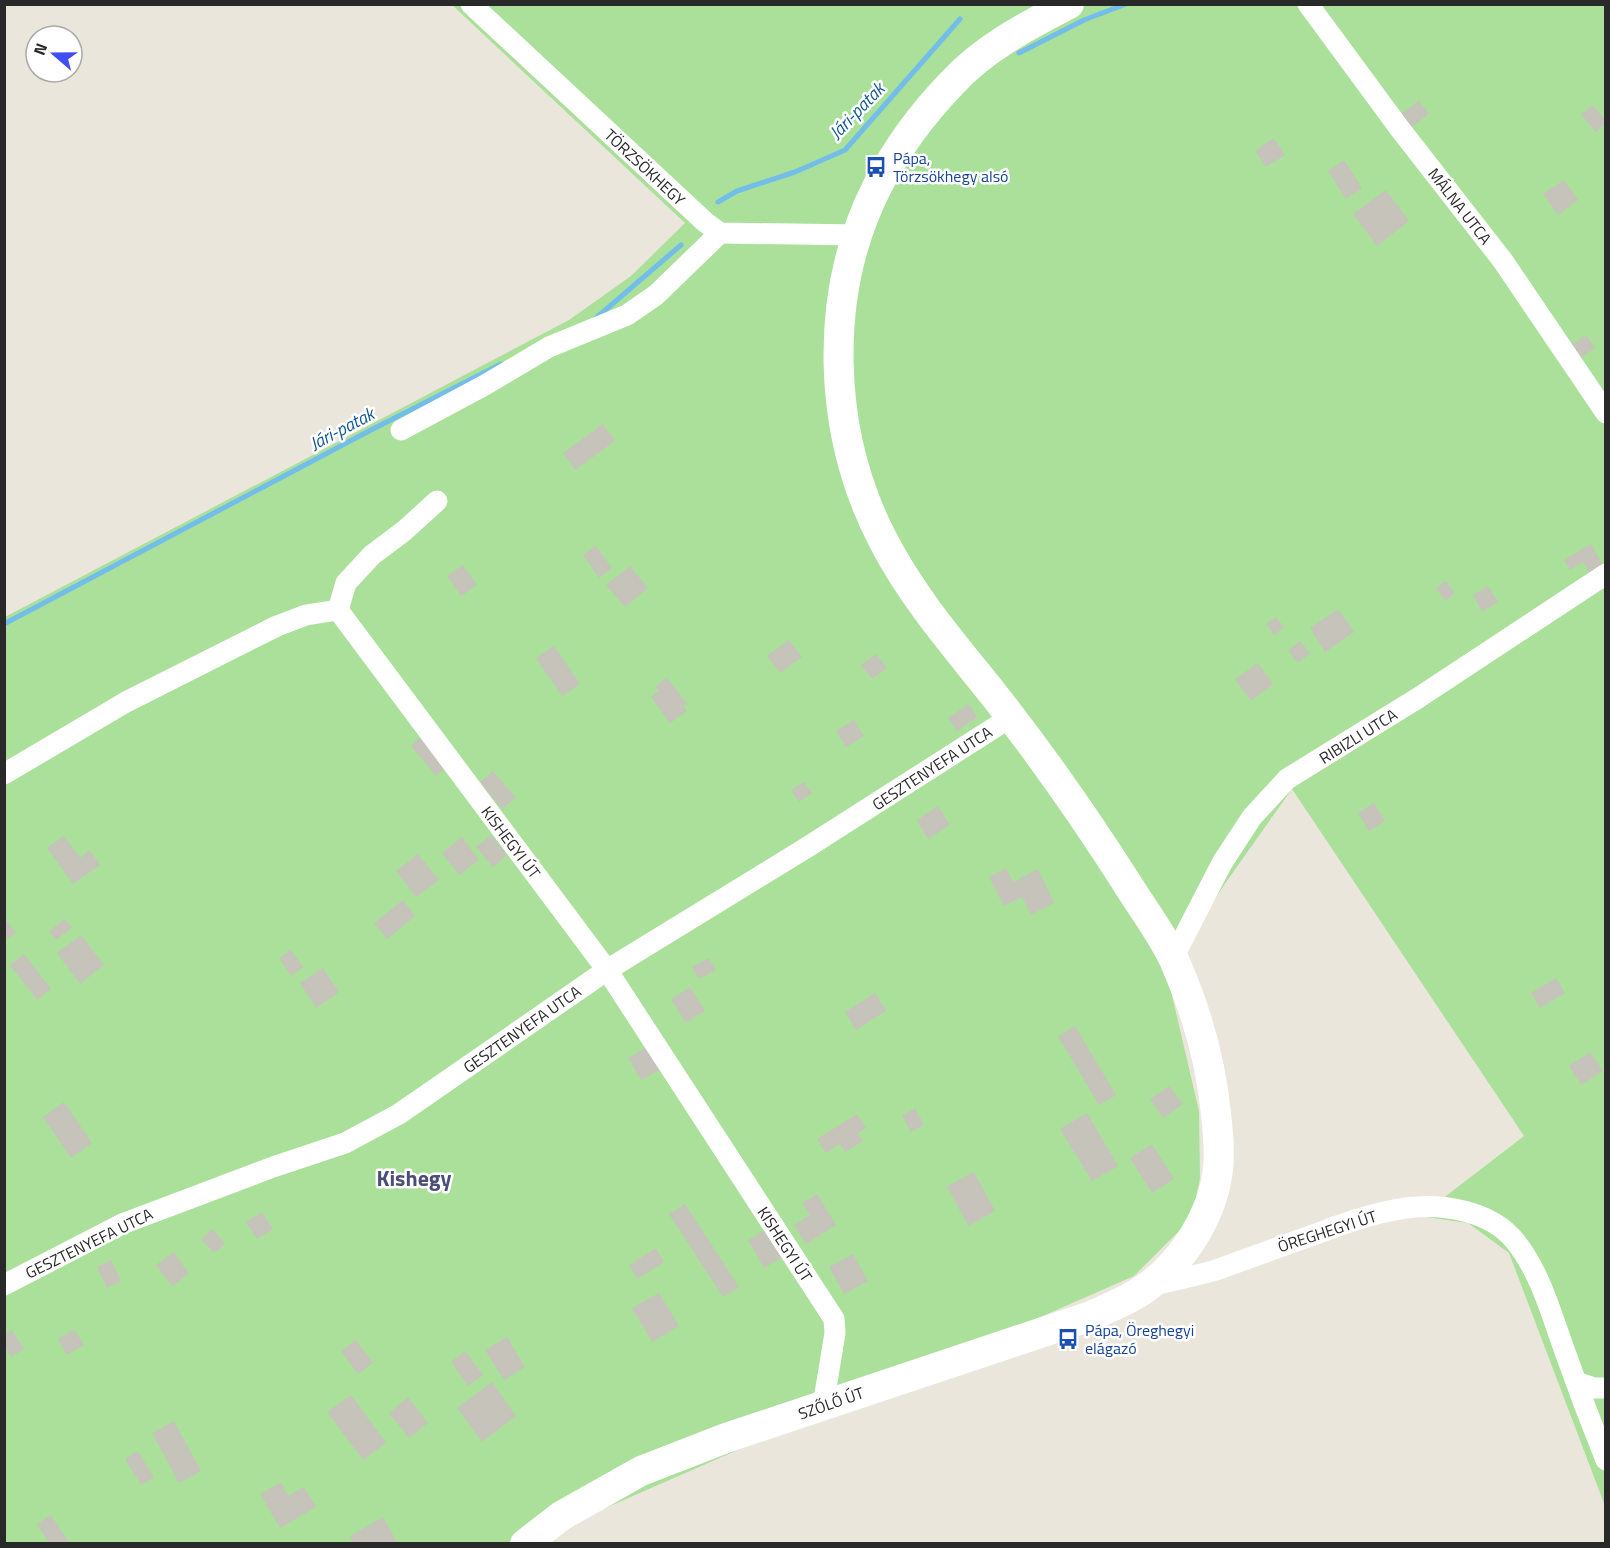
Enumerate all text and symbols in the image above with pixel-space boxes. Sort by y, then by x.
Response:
north arrow [24,24,84,84]
text: N [27,40,53,58]
water label: Jári-patak [823,75,892,145]
street label: TÖRZSÖKHEGY [599,123,691,211]
place label: Pápa, Törzsökhegy alsó [893,146,1009,188]
bus stop icon: Pápa, Törzsökhegy alsó [864,155,888,179]
street label: MÁLNA UTCA [1422,163,1498,250]
water label: Jári-patak [305,399,381,457]
street label: RIBIZLI UTCA [1314,702,1402,770]
street label: GESZTENYEFA UTCA [867,720,997,816]
street label: KISHEGYI ÚT [476,801,547,884]
street label: GESZTENYEFA UTCA [458,979,586,1079]
district label: Kishegy [376,1161,452,1195]
street label: GESZTENYEFA UTCA [21,1202,157,1284]
street label: KISHEGYI ÚT [752,1202,819,1287]
street label: ÖREGHEGYI ÚT [1274,1204,1380,1258]
place label: Pápa, Öreghegyi elágazó [1085,1318,1194,1360]
bus stop icon: Pápa, Öreghegyi elágazó [1056,1327,1080,1351]
street label: SZŐLŐ ÚT [795,1380,868,1425]

